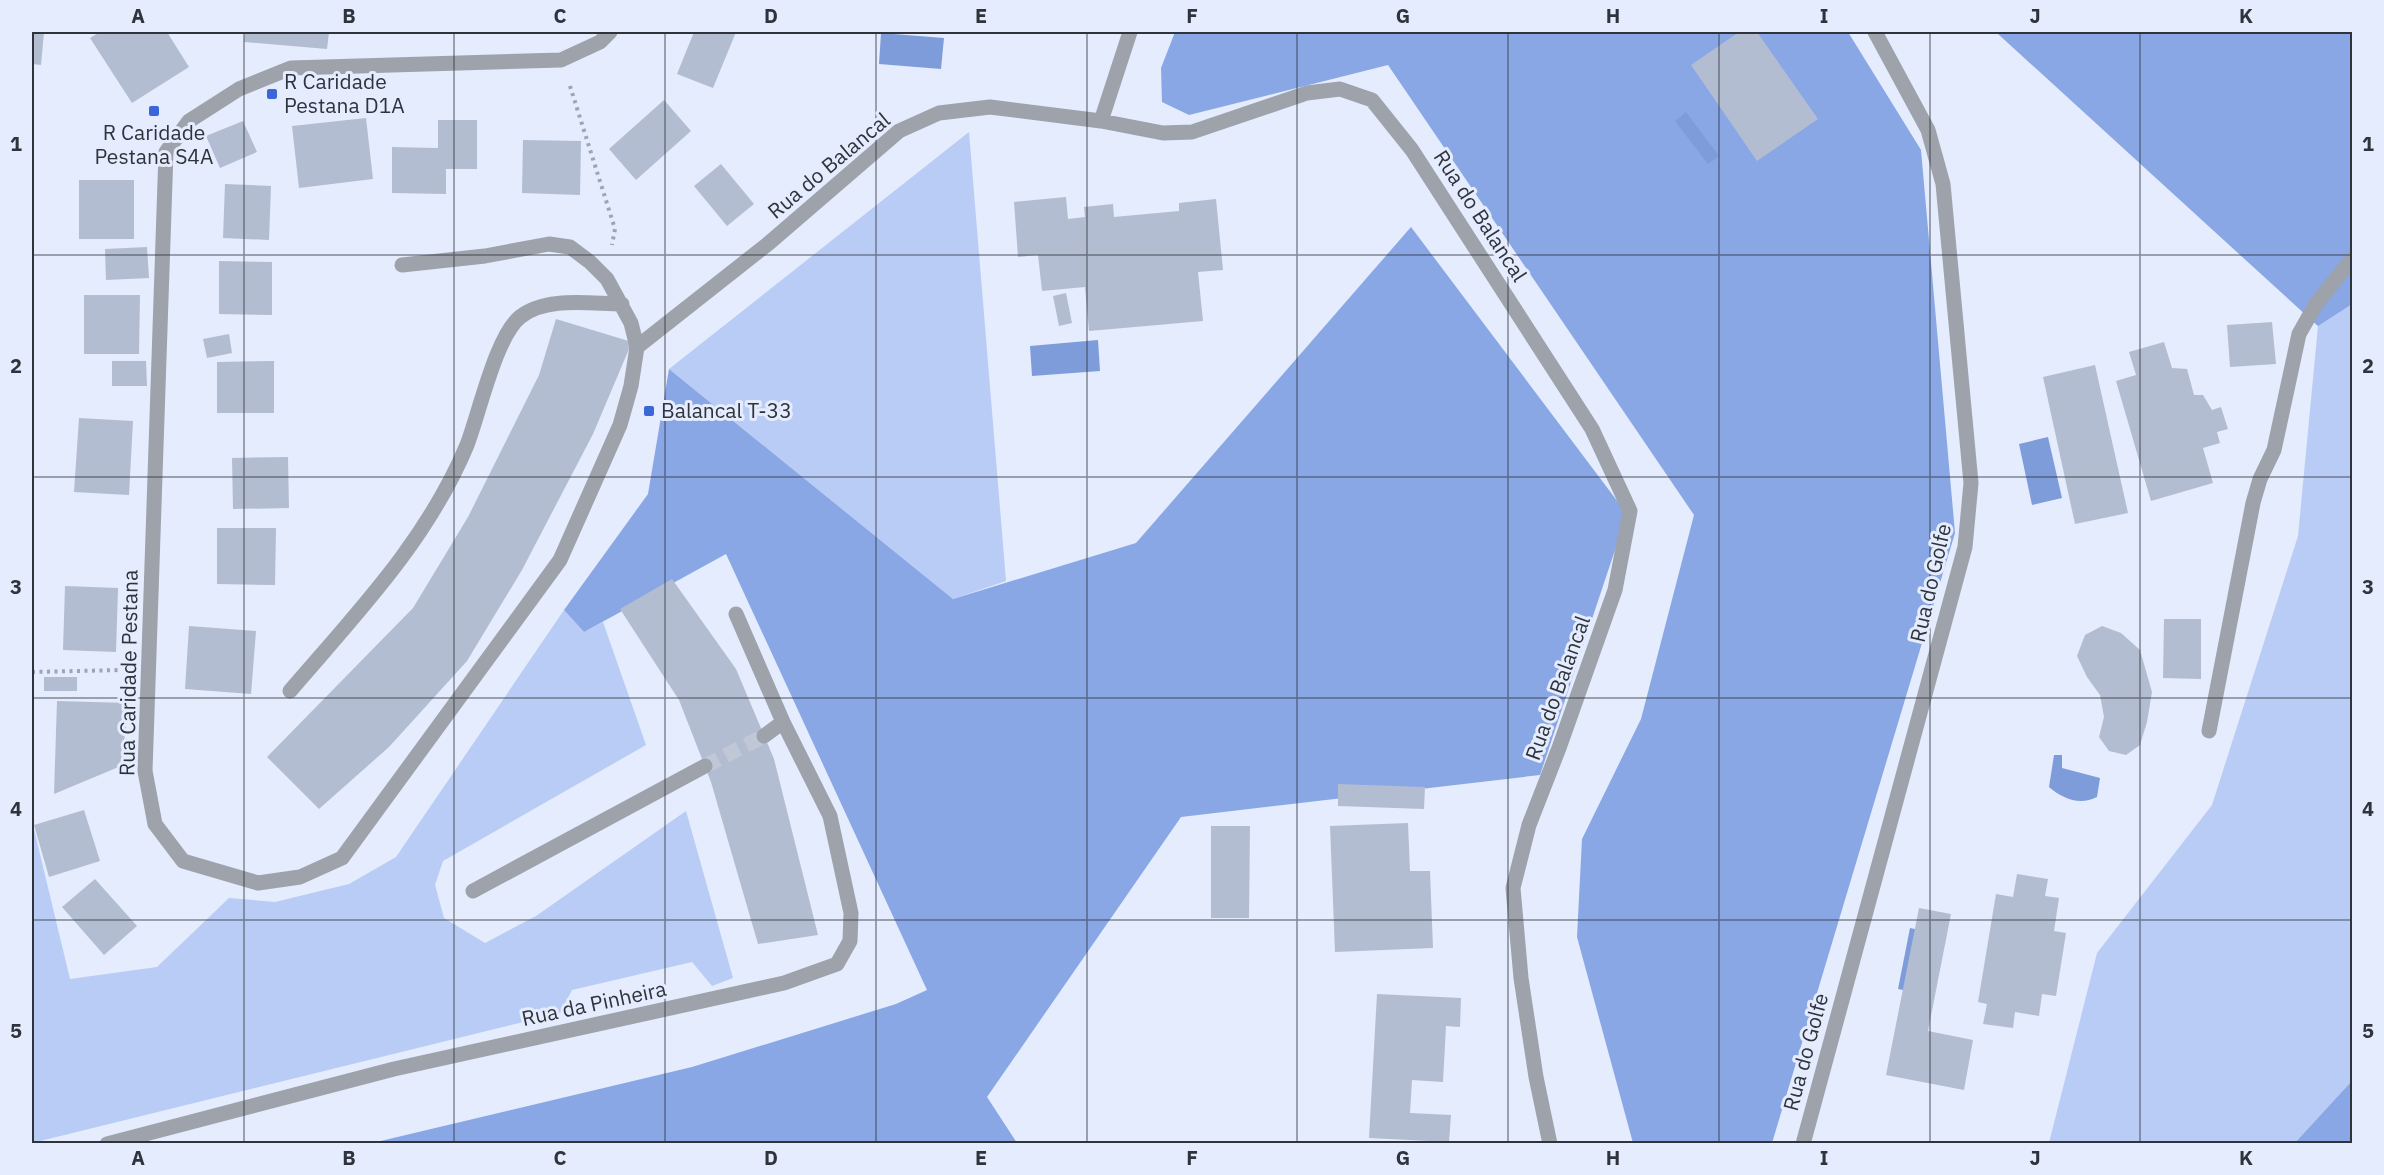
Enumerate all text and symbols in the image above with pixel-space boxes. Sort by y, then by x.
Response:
text: A [131,2,145,29]
text: B [342,2,356,29]
text: C [553,2,567,29]
text: D [764,2,778,29]
text: E [975,2,987,29]
text: F [1186,2,1198,29]
text: G [1396,2,1410,29]
text: H [1606,2,1620,29]
text: I [1820,2,1828,29]
text: J [2029,2,2041,29]
text: K [2239,2,2253,29]
place label: R Caridade Pestana D1A [284,67,405,119]
marker: R Caridade Pestana D1A [265,87,279,101]
marker: R Caridade Pestana S4A [147,104,161,118]
street label: Rua do Balancal [761,106,896,225]
place label: R Caridade Pestana S4A [95,118,213,170]
text: 1 [10,130,22,157]
text: 1 [2362,130,2374,157]
street label: Rua do Balancal [1428,144,1534,287]
text: 2 [10,352,22,379]
text: 2 [2362,352,2374,379]
place label: Balancal T-33 [661,396,792,424]
marker: Balancal T-33 [642,404,656,418]
street label: Rua do Golfe [1903,521,1957,645]
street label: Rua Caridade Pestana [112,570,144,776]
text: 3 [10,573,22,600]
text: 3 [2362,573,2374,600]
street label: Rua do Balancal [1518,611,1596,764]
text: 4 [10,795,22,822]
text: 4 [2362,795,2374,822]
street label: Rua da Pinheira [519,974,669,1032]
street label: Rua do Golfe [1776,990,1834,1114]
text: 5 [10,1017,22,1044]
text: 5 [2362,1017,2374,1044]
text: A [131,1144,145,1171]
text: B [342,1144,356,1171]
text: C [553,1144,567,1171]
text: D [764,1144,778,1171]
text: E [975,1144,987,1171]
text: F [1186,1144,1198,1171]
text: G [1396,1144,1410,1171]
text: H [1606,1144,1620,1171]
text: I [1820,1144,1828,1171]
text: J [2029,1144,2041,1171]
text: K [2239,1144,2253,1171]

